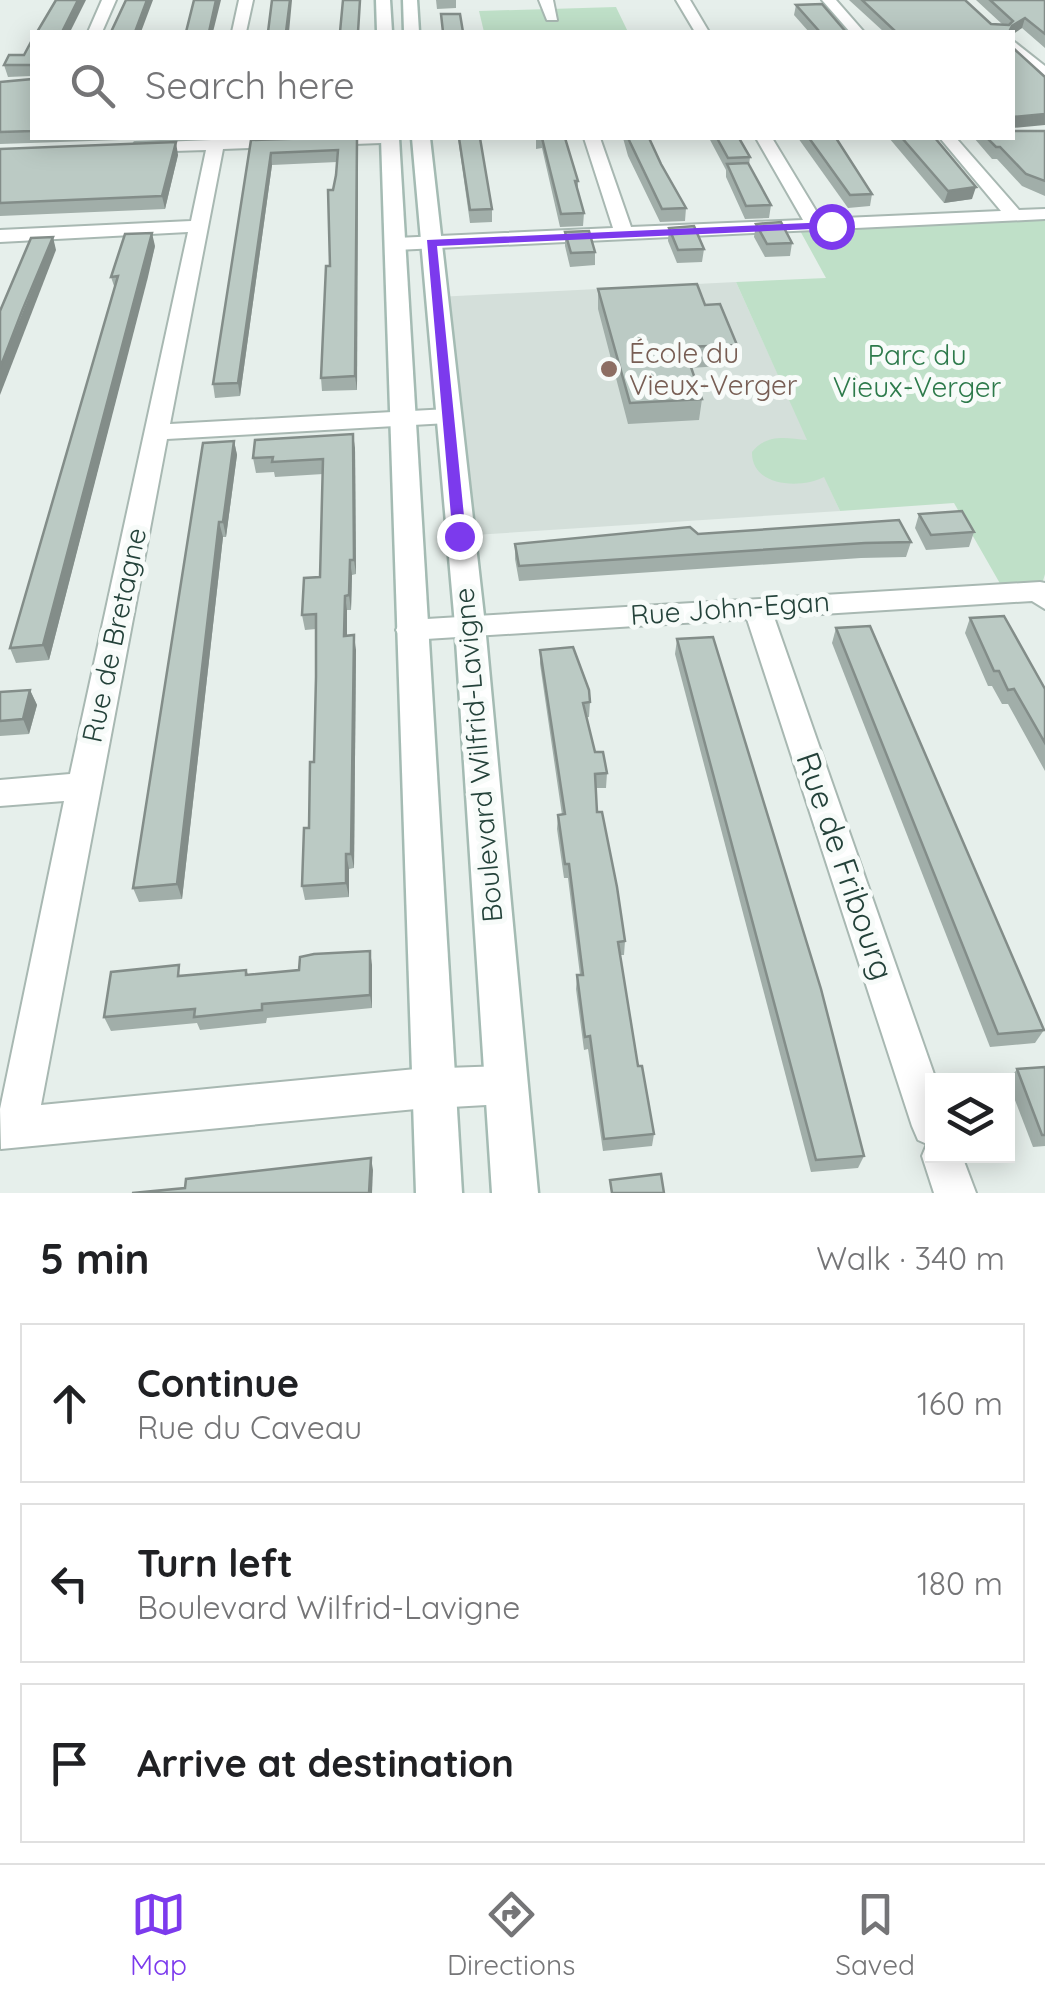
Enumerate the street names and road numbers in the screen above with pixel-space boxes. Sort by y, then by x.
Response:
street label: Rue de Bretagne [74,524,153,745]
street label: Rue John-Egan [629,583,831,632]
street label: Boulevard Wilfrid-Lavigne [445,586,510,924]
street label: Rue de Fribourg [788,747,904,985]

